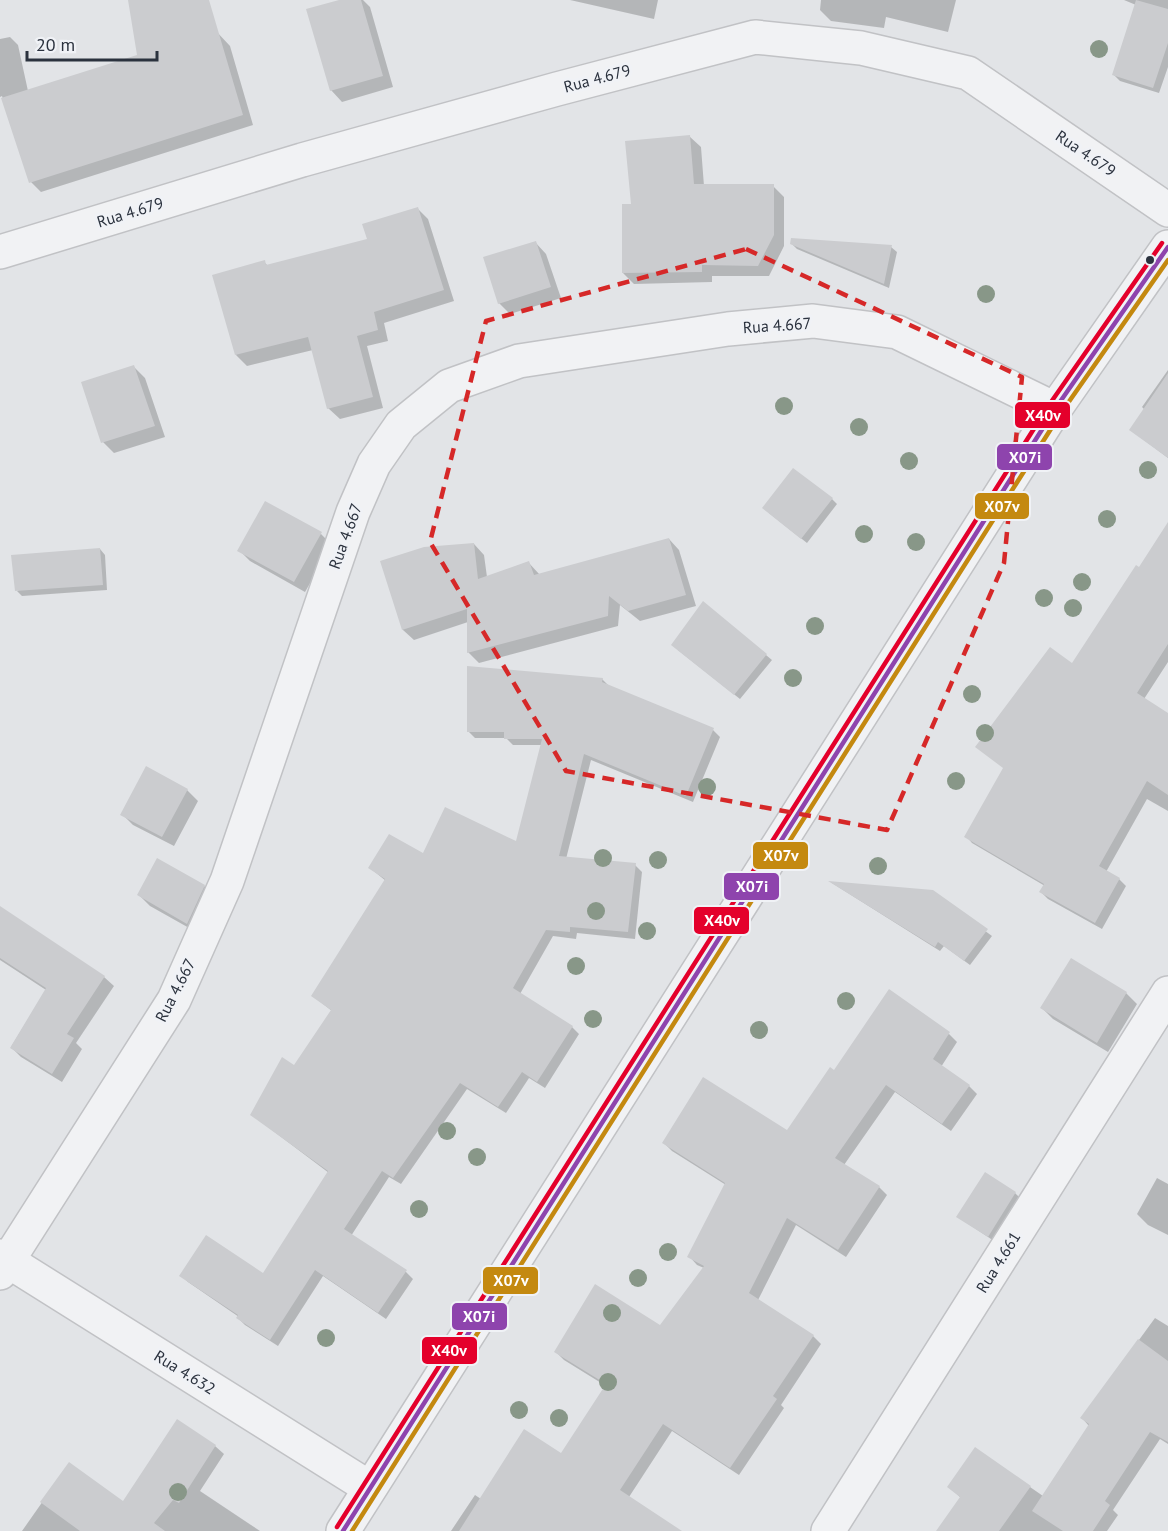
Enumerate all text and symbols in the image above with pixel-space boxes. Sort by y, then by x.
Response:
scale bar [27,24,158,62]
text: 20 m [36,33,75,56]
street label: Rua 4.679 [561,59,633,97]
street label: Rua 4.679 [1052,126,1120,180]
street label: Rua 4.679 [94,192,166,232]
unlabelled marker [1144,254,1156,266]
street label: Rua 4.667 [742,313,812,337]
line badge: X40v [1014,401,1071,429]
text: X40v [1025,405,1061,425]
line badge: X07i [996,443,1053,471]
text: X07i [1009,447,1041,467]
line badge: X07v [974,492,1030,520]
text: X07v [984,496,1020,516]
street label: Rua 4.667 [324,500,366,572]
line badge: X07v [752,841,809,870]
text: X07v [763,845,799,865]
line badge: X07i [723,872,780,901]
text: X07i [736,876,768,896]
line badge: X40v [693,906,750,935]
text: X40v [704,910,740,930]
street label: Rua 4.667 [151,955,199,1025]
street label: Rua 4.661 [971,1228,1025,1296]
line badge: X07v [482,1266,539,1295]
text: X07v [493,1270,529,1290]
line badge: X07i [451,1302,508,1331]
text: X07i [463,1306,495,1326]
line badge: X40v [421,1336,478,1365]
text: X40v [431,1340,467,1360]
street label: Rua 4.632 [151,1345,219,1399]

